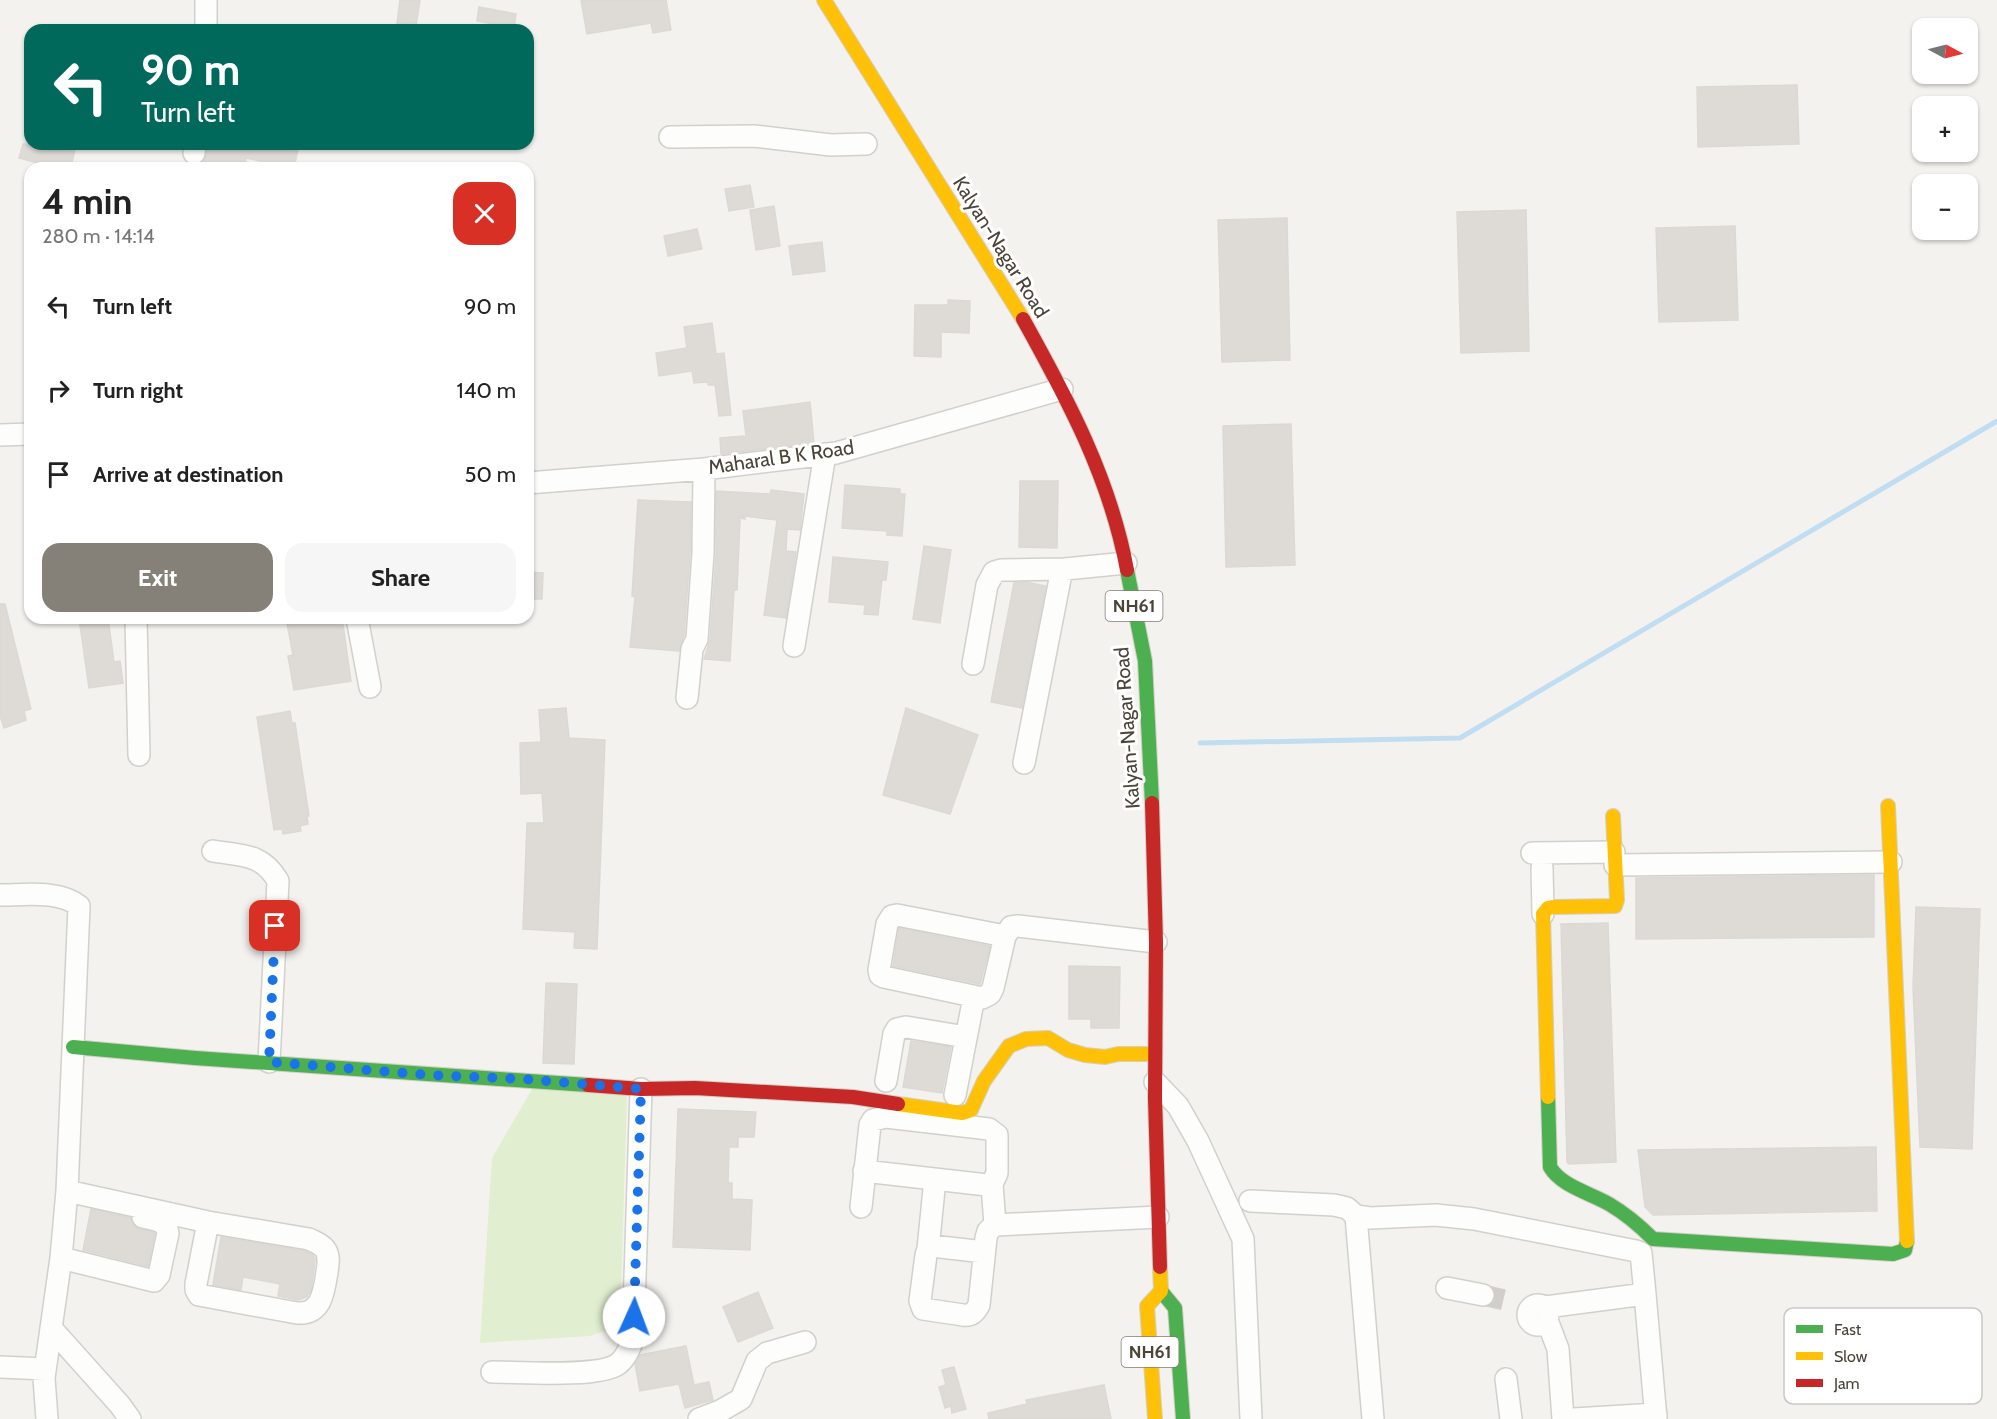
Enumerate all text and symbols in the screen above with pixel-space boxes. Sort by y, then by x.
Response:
north arrow [1912,18,1978,84]
map controls [1912,18,1978,240]
text: 90 m [141,44,240,96]
icon: left [42,48,120,126]
text: Turn left [141,96,235,129]
button: + [1912,96,1978,162]
street label: Kalyan-Nagar Road [948,172,1054,322]
button: − [1912,174,1978,240]
text: 4 min [42,179,132,223]
button: close [453,182,516,245]
text: 280 m · 14:14 [42,224,155,248]
icon: left [42,290,75,323]
text: Turn left [93,293,172,320]
text: 90 m [464,293,516,320]
icon: right [42,374,75,407]
text: Turn right [93,377,183,404]
text: 140 m [457,377,516,404]
street label: Maharal B K Road [707,435,855,479]
icon: arrive [42,458,75,491]
text: Arrive at destination [93,461,283,488]
text: 50 m [464,461,516,488]
button: Exit [42,543,273,612]
button: Share [285,543,516,612]
road number: NH61 [1106,591,1162,621]
street label: Kalyan-Nagar Road [1109,646,1145,810]
pin [249,900,300,951]
icon: arrive [258,909,291,942]
position arrow [602,1285,666,1349]
legend [1784,1308,1982,1404]
text: Fast [1834,1320,1862,1339]
road number: NH61 [1122,1337,1178,1367]
text: Slow [1834,1347,1868,1366]
text: Jam [1833,1374,1860,1393]

